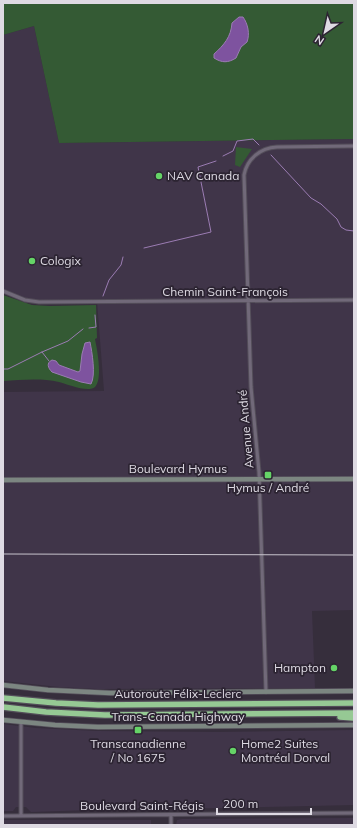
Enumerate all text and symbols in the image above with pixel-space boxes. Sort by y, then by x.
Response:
north arrow [305,12,345,52]
text: N [312,32,327,48]
place label: NAV Canada [167,168,239,183]
marker: NAV Canada [154,171,164,181]
place label: Cologix [40,253,81,268]
marker: Cologix [27,256,37,266]
street label: Chemin Saint-François [162,284,288,299]
street label: Avenue André [235,389,256,469]
street label: Boulevard Hymus [129,461,227,476]
marker: Hymus / André [263,470,273,480]
place label: Hymus / André [227,480,309,495]
place label: Hampton [274,660,326,675]
marker: Hampton [329,663,339,673]
street label: Autoroute Félix-Leclerc [114,686,242,701]
street label: Trans-Canada Highway [112,709,245,724]
marker: Transcanadienne / No 1675 [133,725,143,735]
place label: Transcanadienne / No 1675 [90,736,186,765]
place label: Home2 Suites Montréal Dorval [241,736,330,765]
marker: Home2 Suites Montréal Dorval [228,746,238,756]
scale bar [217,790,311,816]
text: 200 m [223,796,258,811]
street label: Boulevard Saint-Régis [80,798,204,813]

